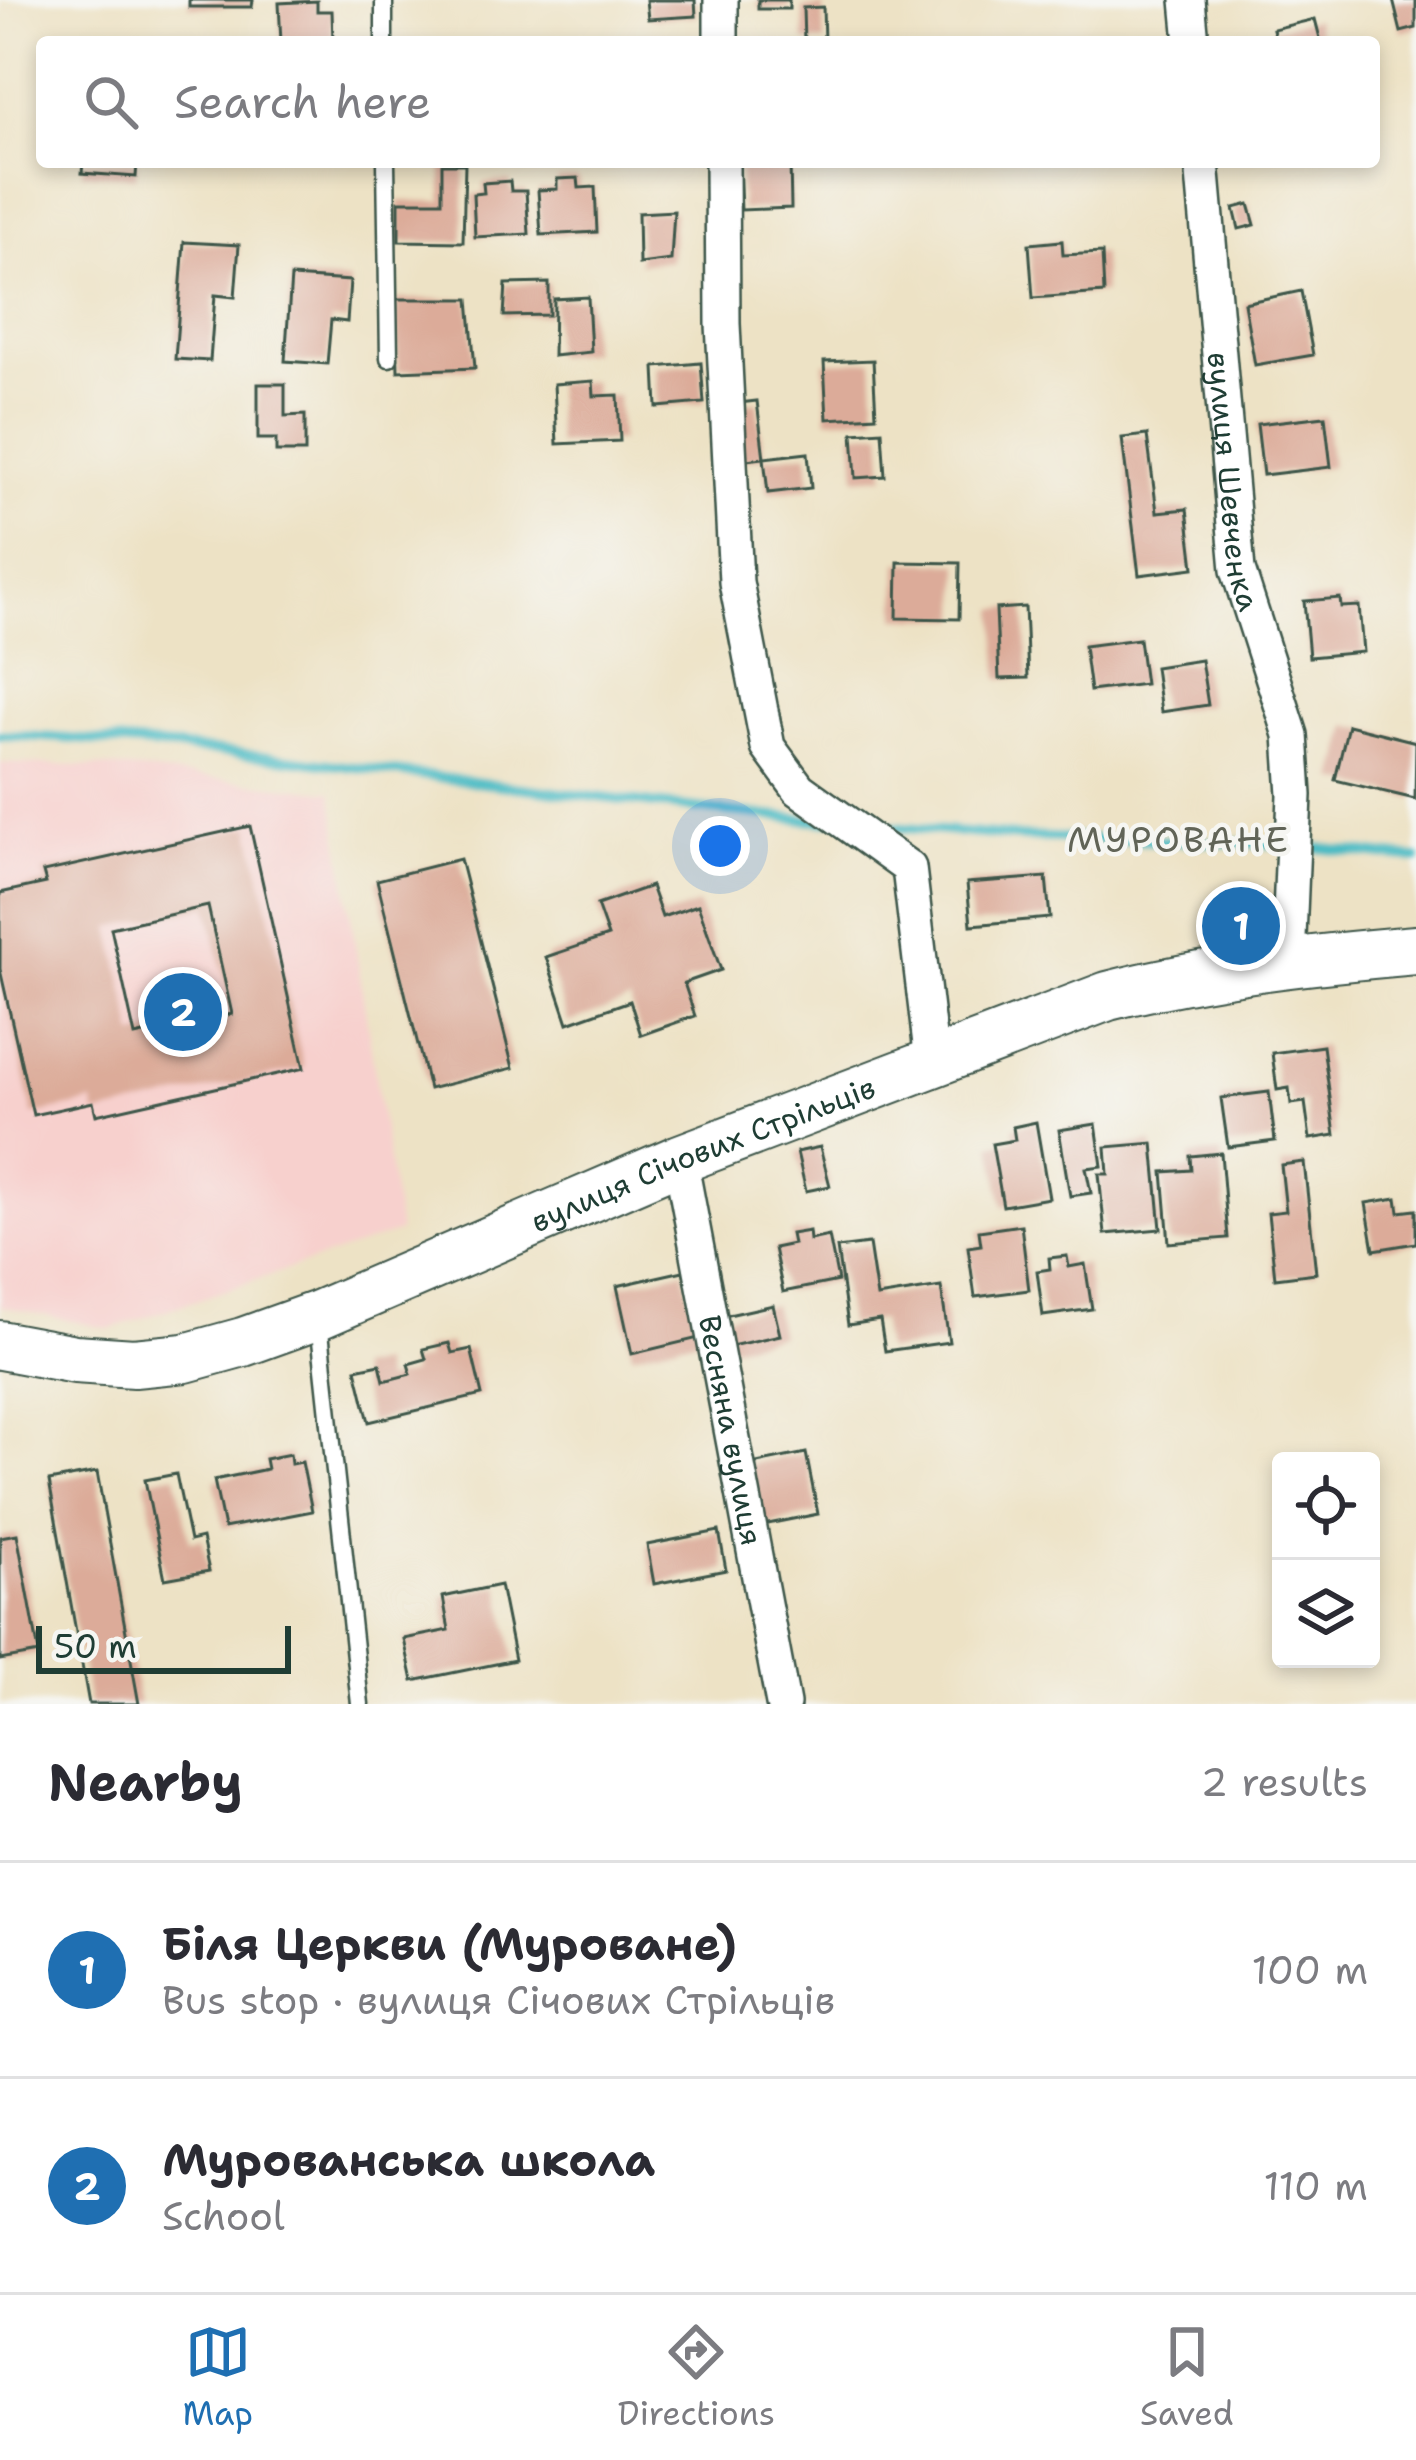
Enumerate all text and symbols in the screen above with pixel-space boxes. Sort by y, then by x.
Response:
search box [36,36,1380,168]
icon: search [78,69,144,135]
text: Search here [174,72,431,132]
street label: вулиця Шевченка [1198,350,1270,616]
district label: МУРОВАНЕ [1067,815,1291,864]
your location [690,816,750,876]
pin: 1 [1202,881,1280,971]
pin: 2 [144,967,222,1057]
street label: вулиця Січових Стрільців [524,1066,881,1241]
street label: Весняна вулиця [689,1312,773,1549]
map controls [1272,1452,1380,1668]
button: locate [1272,1452,1380,1560]
button: layers [1272,1560,1380,1668]
scale bar [36,1620,291,1673]
text: 50 m [54,1624,137,1669]
text: Nearby [48,1748,243,1816]
text: 2 results [1201,1756,1368,1808]
text: Біля Церкви (Муроване) [162,1914,737,1974]
text: 1 [78,1944,96,1996]
text: 100 m [1252,1944,1368,1996]
text: Bus stop · вулиця Січових Стрільців [162,1974,835,2026]
text: Мурованська школа [162,2130,655,2190]
text: 2 [73,2160,101,2212]
text: 110 m [1264,2160,1368,2212]
text: School [162,2190,285,2242]
tab: Map [182,2319,253,2436]
tab: Directions [618,2319,775,2436]
tab: Saved [1140,2319,1234,2436]

